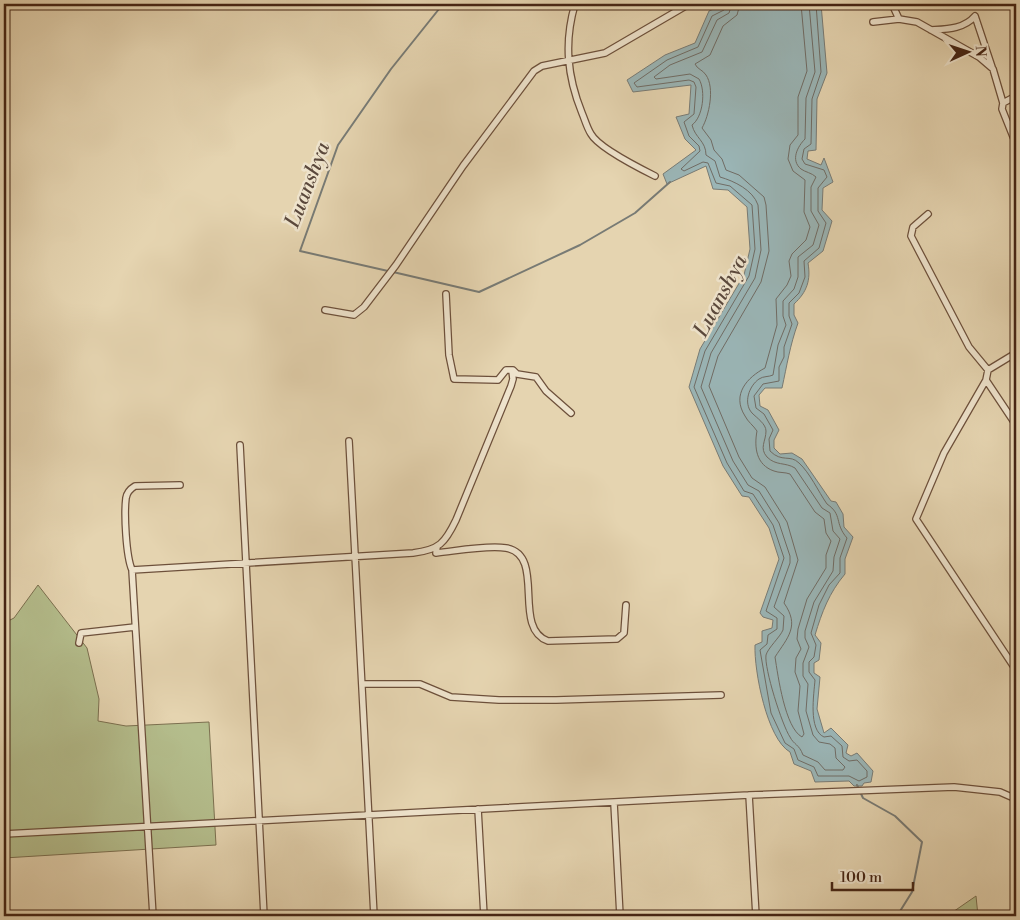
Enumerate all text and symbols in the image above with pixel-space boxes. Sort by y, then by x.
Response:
north arrow [942,28,992,78]
text: N [971,45,989,57]
water label: Luanshya [279,138,336,232]
water label: Luanshya [688,250,754,342]
scale bar [832,860,914,892]
text: 100 m [840,868,882,887]

